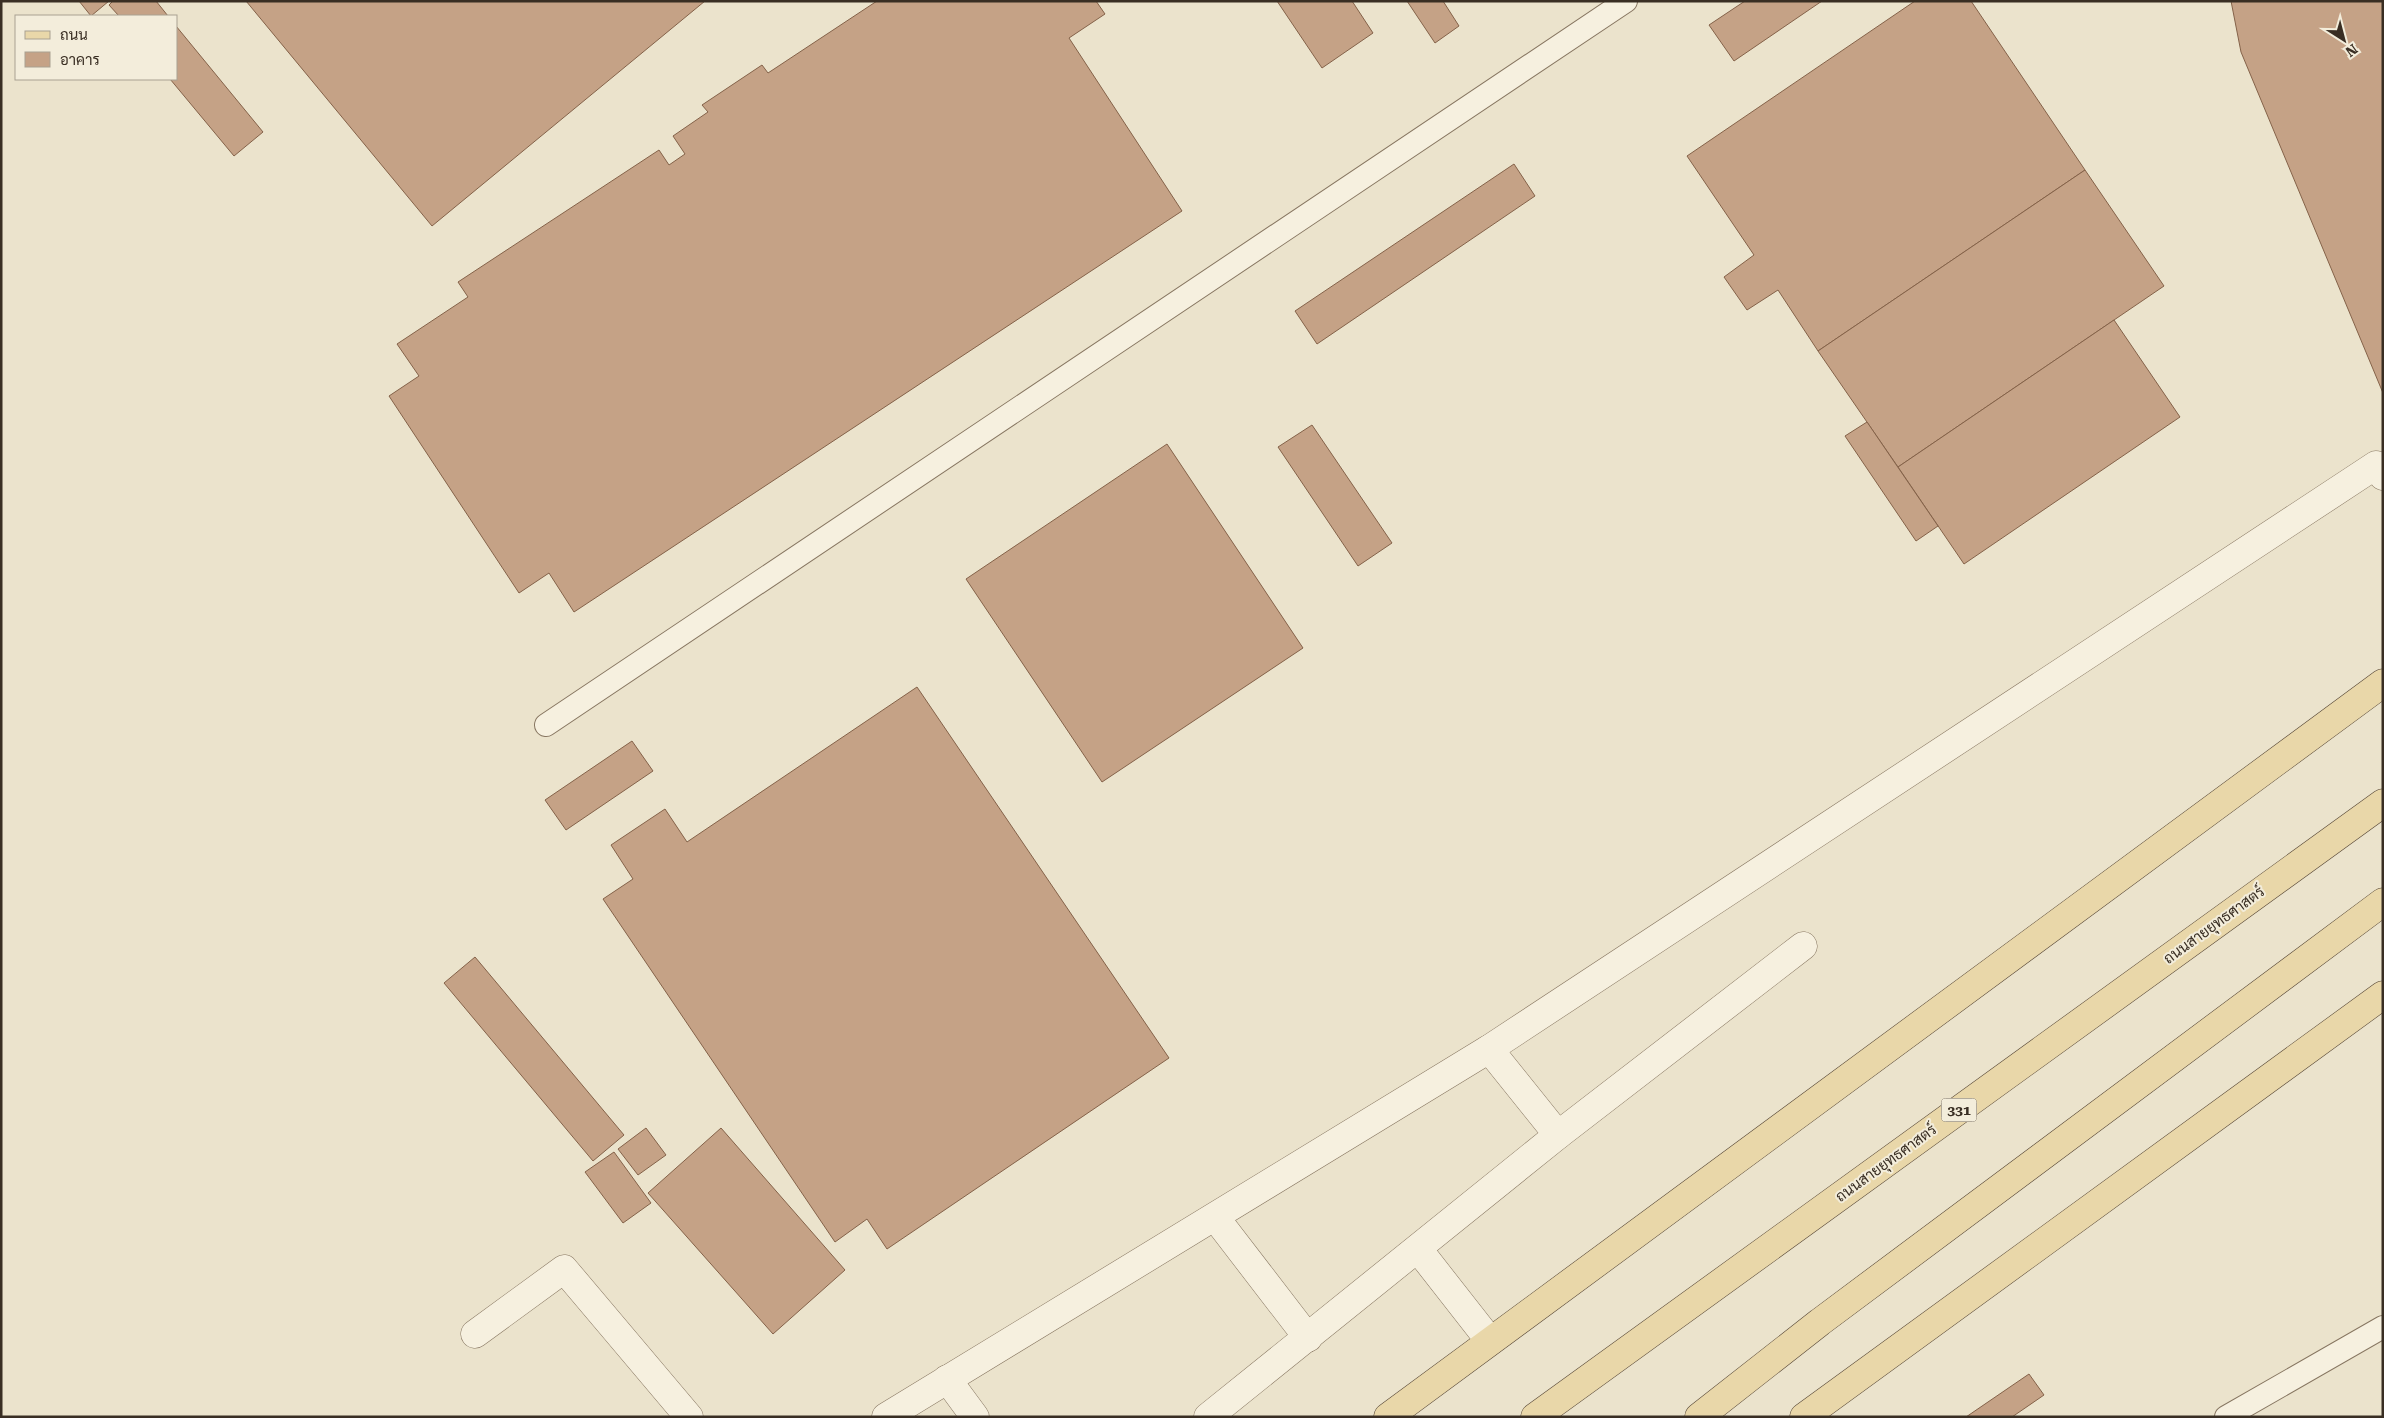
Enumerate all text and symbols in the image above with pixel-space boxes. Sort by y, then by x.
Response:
legend [15,15,178,80]
north arrow [2319,15,2369,65]
text: ถนน [60,26,88,44]
text: N [2342,41,2361,60]
text: อาคาร [60,51,100,69]
street label: ถนนสายยุทธศาสตร์ [2159,882,2269,969]
road number: 331 [1942,1098,1976,1122]
street label: ถนนสายยุทธศาสตร์ [1831,1120,1941,1207]

